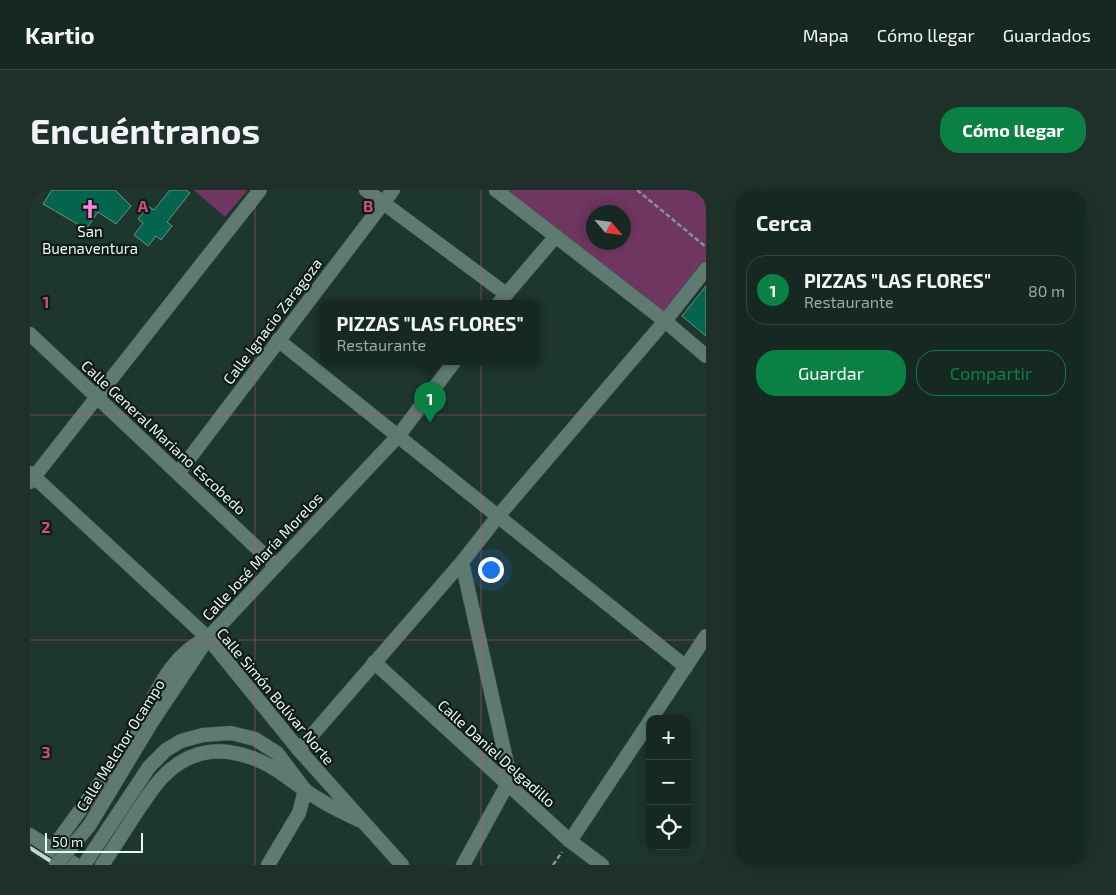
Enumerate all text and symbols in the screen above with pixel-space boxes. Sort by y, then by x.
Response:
text: Kartio [25,20,95,49]
text: Mapa [803,24,849,46]
text: Cómo llegar [877,24,975,46]
text: Guardados [1003,24,1091,46]
button: Cómo llegar [940,107,1086,153]
text: Encuéntranos [30,109,260,151]
text: A [138,196,149,215]
text: B [363,196,373,215]
church icon: San Buenaventura [79,198,101,220]
north arrow [586,205,631,250]
text: Cerca [756,210,812,235]
place label: San Buenaventura [42,222,138,257]
street label: Calle Ignacio Zaragoza [219,255,325,387]
text: PIZZAS "LAS FLORES" [804,269,991,292]
text: 1 [770,281,776,300]
text: 80 m [1028,281,1065,300]
text: 1 [43,292,49,311]
text: Restaurante [804,292,894,311]
popup [320,300,540,365]
text: PIZZAS "LAS FLORES" [337,312,524,335]
text: Restaurante [337,335,426,354]
button: Guardar [756,350,906,396]
button: Compartir [916,350,1066,396]
street label: Calle General Mariano Escobedo [78,356,250,518]
pin: 1 [414,382,446,423]
street label: Calle José María Morelos [198,488,326,624]
text: 2 [41,517,51,536]
your location [478,557,504,583]
street label: Calle Simón Bolívar Norte [214,624,338,768]
street label: Calle Melchor Ocampo [72,676,168,814]
street label: Calle Daniel Delgadillo [435,695,559,811]
map controls [646,715,691,850]
button: + [646,715,691,760]
text: 3 [41,742,51,761]
button: − [646,760,691,805]
button: locate [646,805,691,850]
scale bar [45,830,142,853]
text: 50 m [52,833,83,850]

